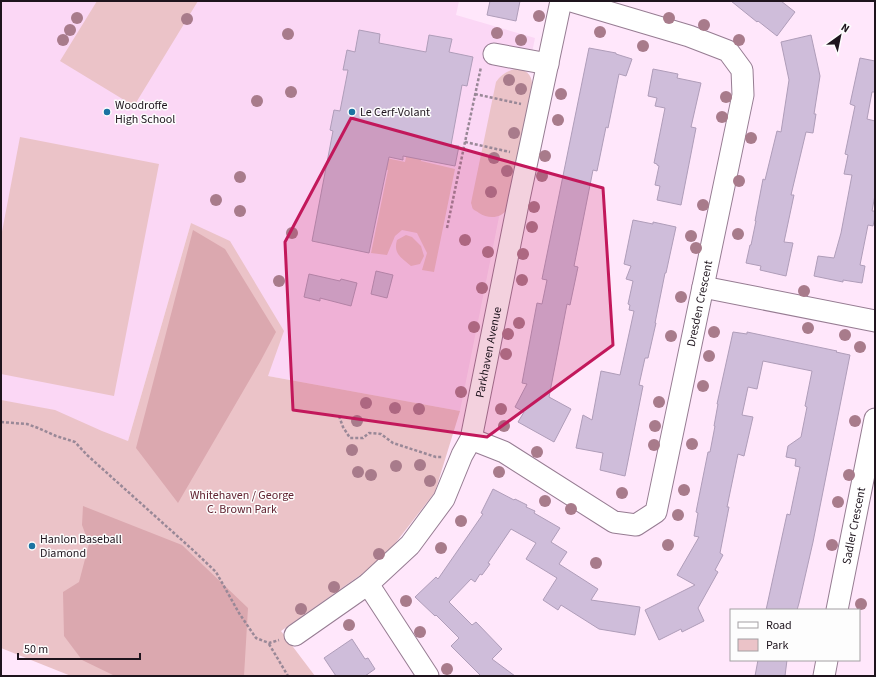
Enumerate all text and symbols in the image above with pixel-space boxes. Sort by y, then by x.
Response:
north arrow [820,16,860,56]
text: N [838,20,852,36]
place label: Woodroffe High School [115,97,175,128]
place label: Le Cerf-Volant [360,104,430,121]
marker: Woodroffe High School [102,107,112,117]
marker: Le Cerf-Volant [347,107,357,117]
street label: Dresden Crescent [683,259,717,348]
street label: Parkhaven Avenue [471,305,506,399]
street label: Sadler Crescent [838,486,870,566]
park label: Whitehaven / George C. Brown Park [190,487,294,518]
place label: Hanlon Baseball Diamond [40,531,122,562]
marker: Hanlon Baseball Diamond [27,541,37,551]
legend [730,609,860,661]
text: Road [766,617,792,634]
scale bar [18,635,140,661]
text: Park [766,637,788,654]
text: 50 m [24,641,48,658]

